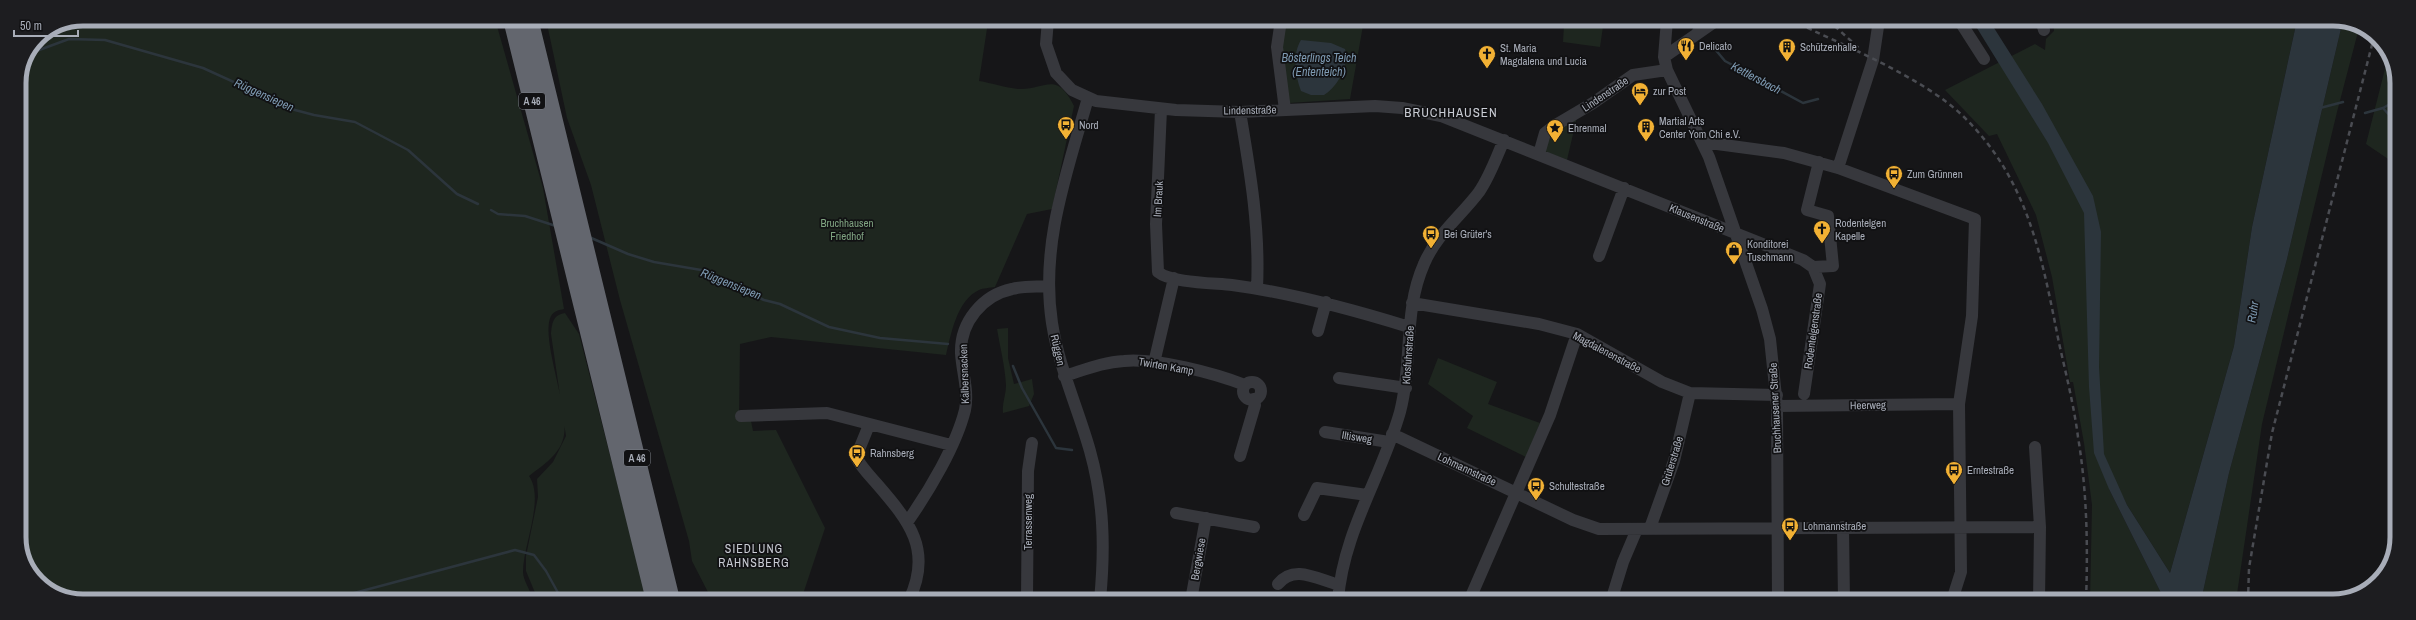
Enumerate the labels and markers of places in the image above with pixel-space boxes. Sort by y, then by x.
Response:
restaurant icon: Delicato [1676,36,1696,61]
building icon: Schützenhalle [1777,37,1797,62]
place label: Delicato [1699,39,1732,53]
place label: Schützenhalle [1800,40,1857,54]
place label: St. Maria Magdalena und Lucia [1500,41,1587,68]
church icon: St. Maria Magdalena und Lucia [1477,44,1497,69]
hotel icon: zur Post [1630,81,1650,106]
place label: zur Post [1653,84,1687,98]
place label: Martial Arts Center Yom Chi e.V. [1659,114,1741,141]
bus stop icon: Nord [1056,115,1076,140]
building icon: Martial Arts Center Yom Chi e.V. [1636,117,1656,142]
place label: Nord [1079,118,1099,132]
place icon: Ehrenmal [1545,118,1565,143]
place label: Ehrenmal [1568,121,1607,135]
bus stop icon: Zum Grünnen [1884,164,1904,189]
place label: Zum Grünnen [1907,167,1963,181]
place label: Rodentelgen Kapelle [1835,216,1886,243]
church icon: Rodentelgen Kapelle [1812,219,1832,244]
bus stop icon: Bei Grüter's [1421,224,1441,249]
place label: Bei Grüter's [1444,227,1492,241]
place label: Konditorei Tuschmann [1747,237,1793,264]
shop icon: Konditorei Tuschmann [1724,240,1744,265]
bus stop icon: Rahnsberg [847,443,867,468]
place label: Rahnsberg [870,446,914,460]
bus stop icon: Erntestraße [1944,460,1964,485]
place label: Erntestraße [1967,463,2014,477]
bus stop icon: Schultestraße [1526,476,1546,501]
place label: Schultestraße [1549,479,1605,493]
bus stop icon: Lohmannstraße [1780,516,1800,541]
place label: Lohmannstraße [1803,519,1866,533]

